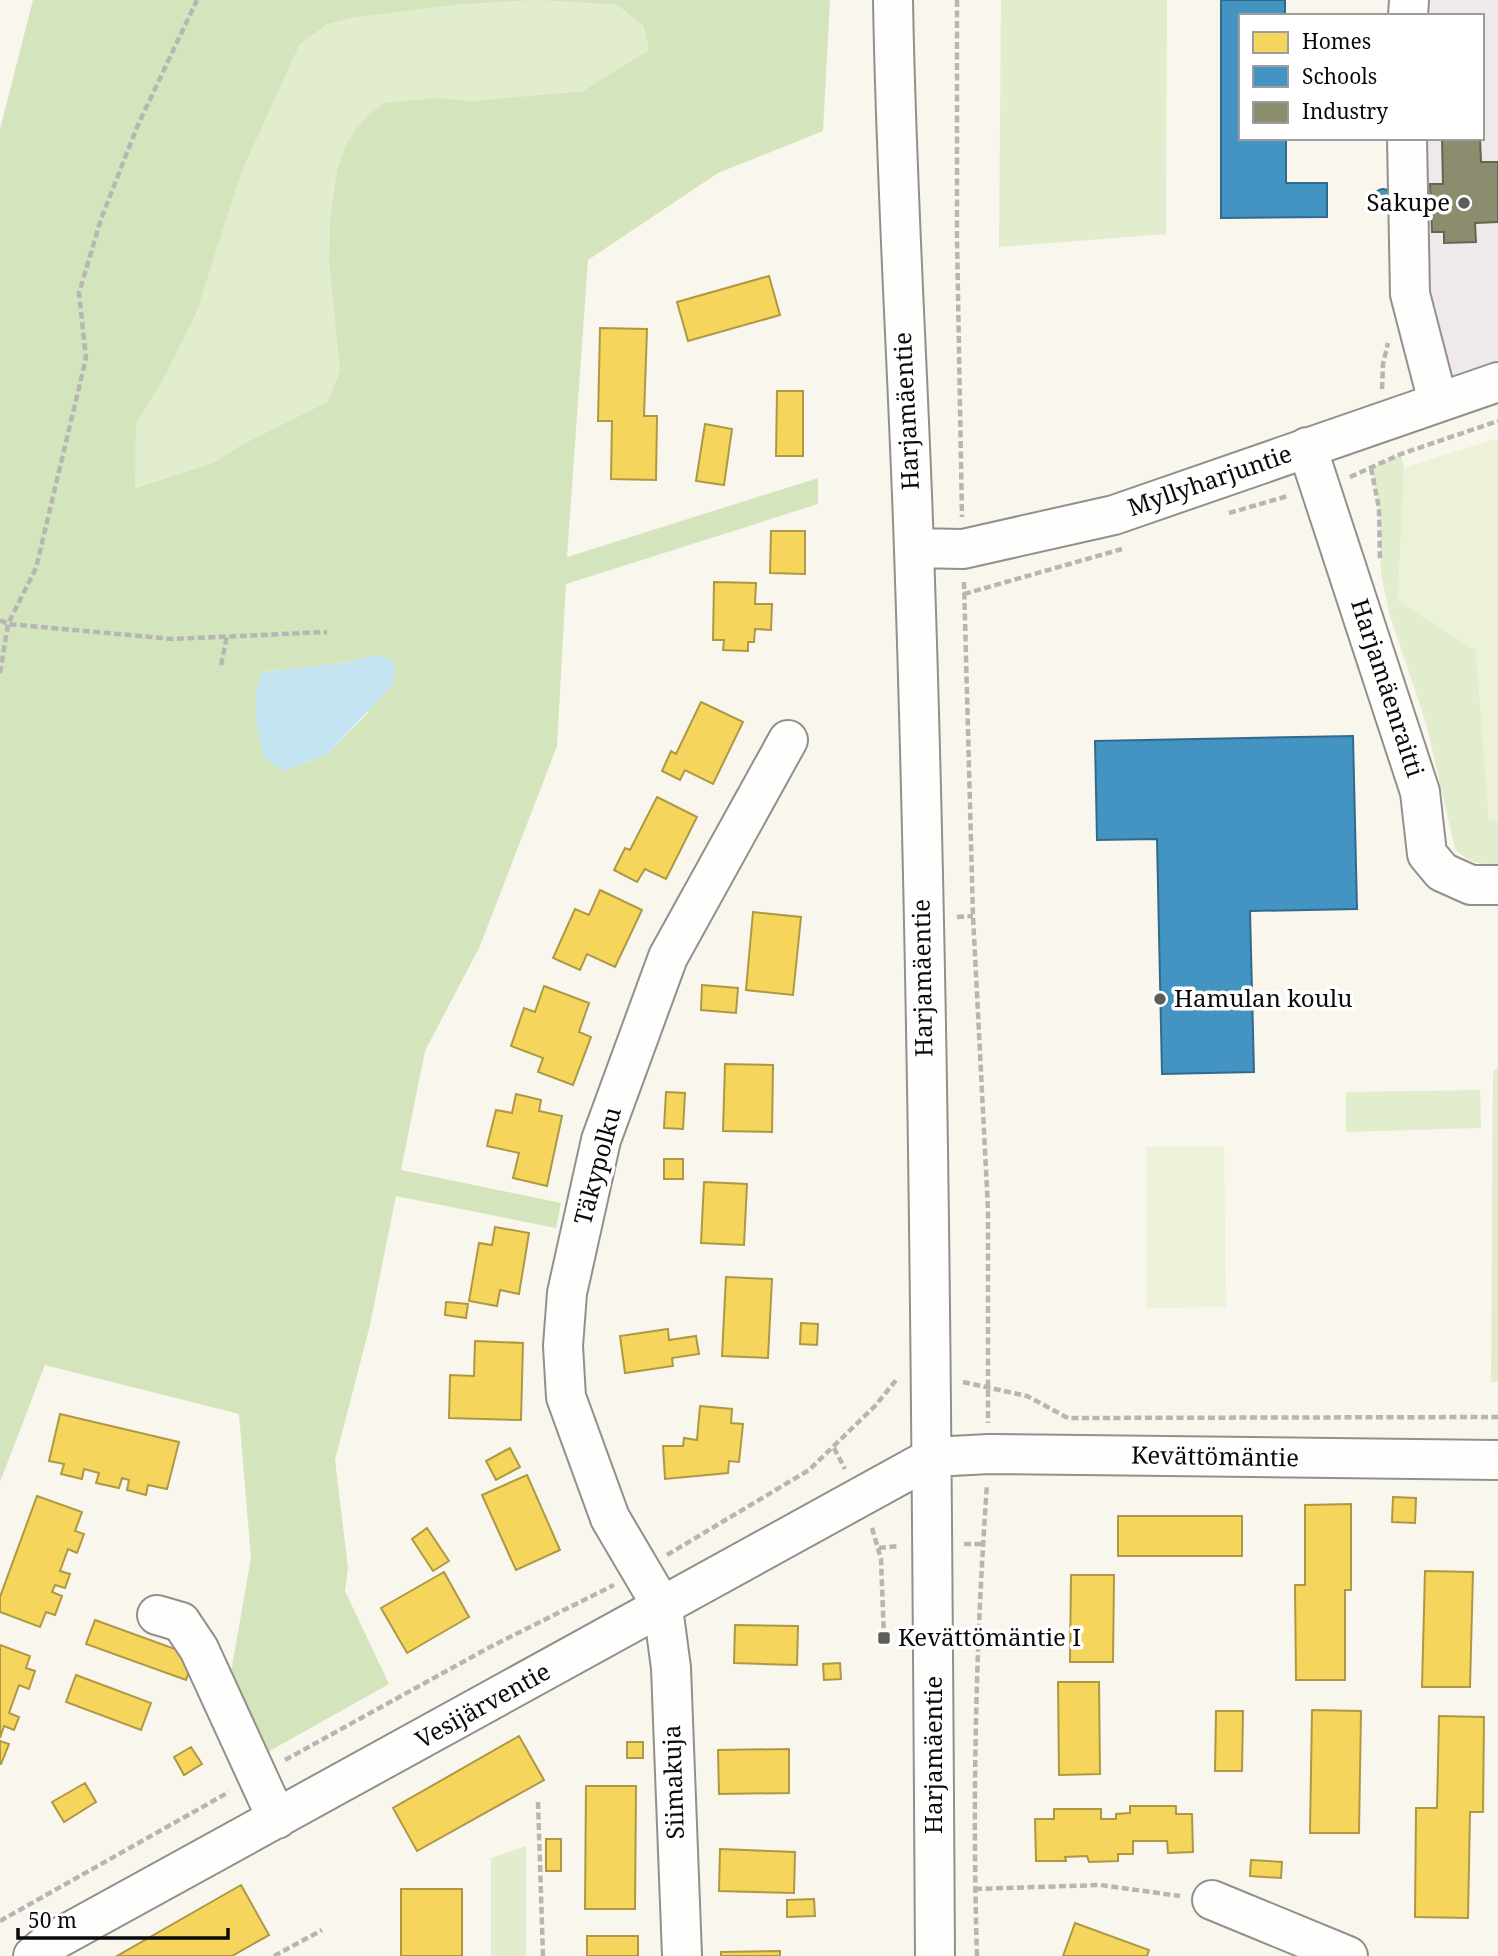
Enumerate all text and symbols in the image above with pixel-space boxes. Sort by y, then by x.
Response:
legend [1239,14,1484,140]
text: Homes [1302,27,1371,55]
text: Schools [1302,62,1377,90]
text: Industry [1302,97,1388,125]
place label: Sakupe [1367,185,1450,218]
marker: Sakupe [1456,195,1472,211]
street label: Harjamäentie [885,331,926,491]
street label: Myllyharjuntie [1123,436,1296,523]
street label: Harjamäenraitti [1344,594,1433,781]
street label: Harjamäentie [904,899,939,1057]
place label: Hamulan koulu [1174,981,1352,1014]
marker: Hamulan koulu [1152,991,1168,1007]
street label: Täkypolku [565,1103,628,1228]
street label: Kevättömäntie [1131,1438,1299,1473]
place label: Kevättömäntie I [898,1620,1081,1653]
marker: Kevättömäntie I [876,1630,892,1646]
street label: Vesijärventie [409,1654,556,1755]
street label: Harjamäentie [916,1676,949,1834]
street label: Siimakuja [654,1724,691,1840]
scale bar [18,1896,228,1940]
text: 50 m [28,1906,77,1934]

